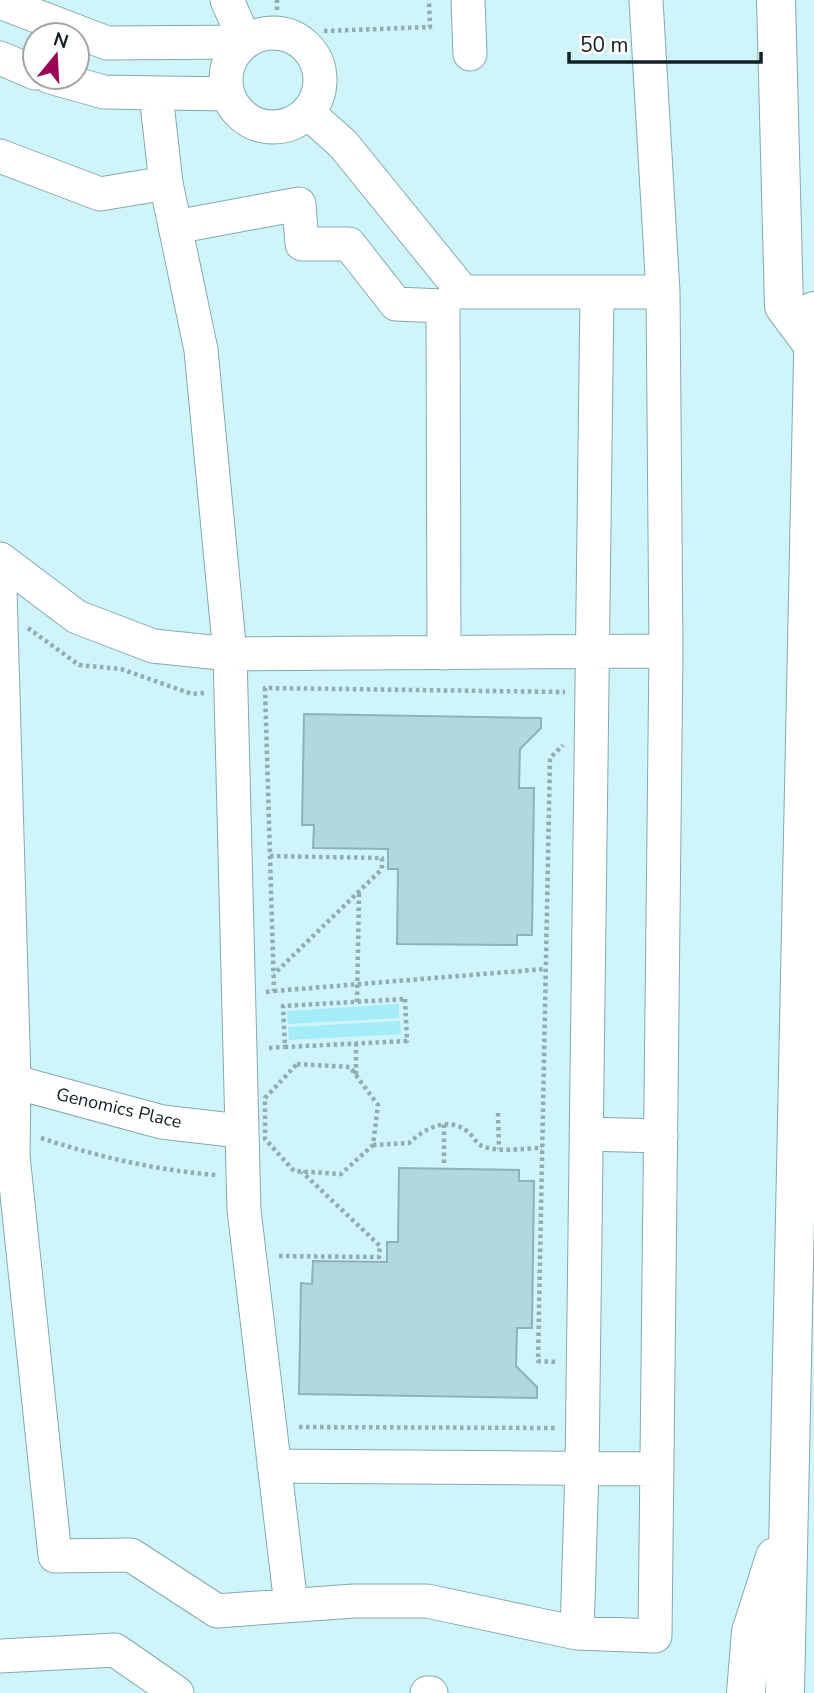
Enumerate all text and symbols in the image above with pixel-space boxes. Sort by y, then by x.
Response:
north arrow [21,21,91,91]
scale bar [569,21,762,65]
text: N [50,26,72,55]
text: 50 m [580,31,629,59]
street label: Genomics Place [54,1082,184,1134]

